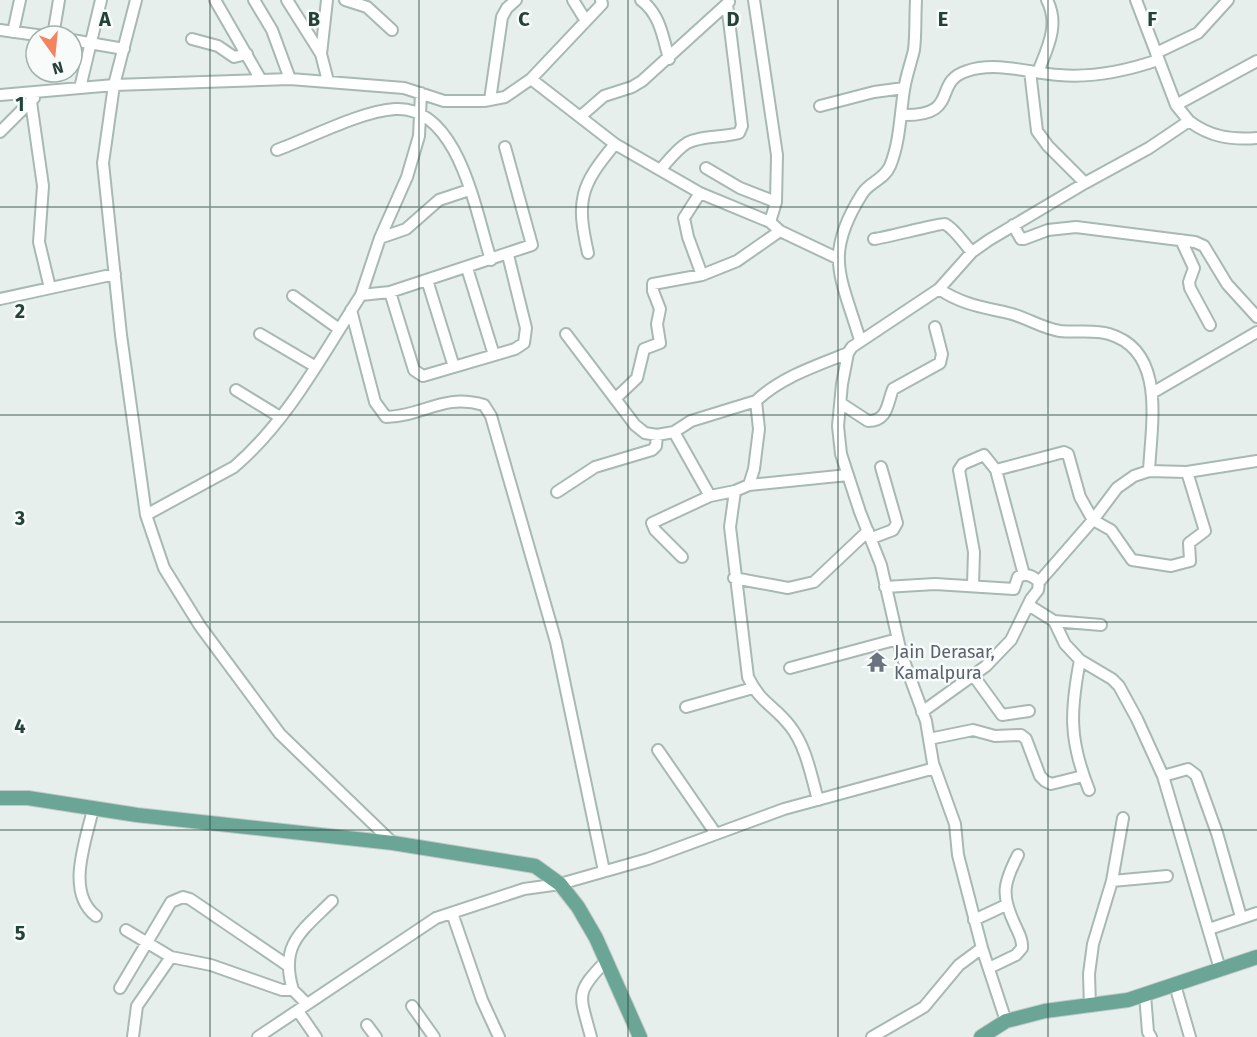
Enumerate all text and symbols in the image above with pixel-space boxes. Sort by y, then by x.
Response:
text: A [98,7,112,31]
text: B [308,7,320,31]
text: C [518,7,530,31]
text: D [726,7,740,31]
text: E [938,7,948,31]
text: F [1147,7,1157,31]
north arrow [24,24,84,84]
text: N [50,57,65,79]
text: 1 [15,92,25,116]
text: 2 [15,299,25,323]
text: 3 [14,506,25,530]
place label: Jain Derasar, Kamalpura [894,641,995,684]
temple icon: Jain Derasar, Kamalpura [865,650,889,674]
text: 4 [14,714,26,738]
text: 5 [15,921,26,945]

